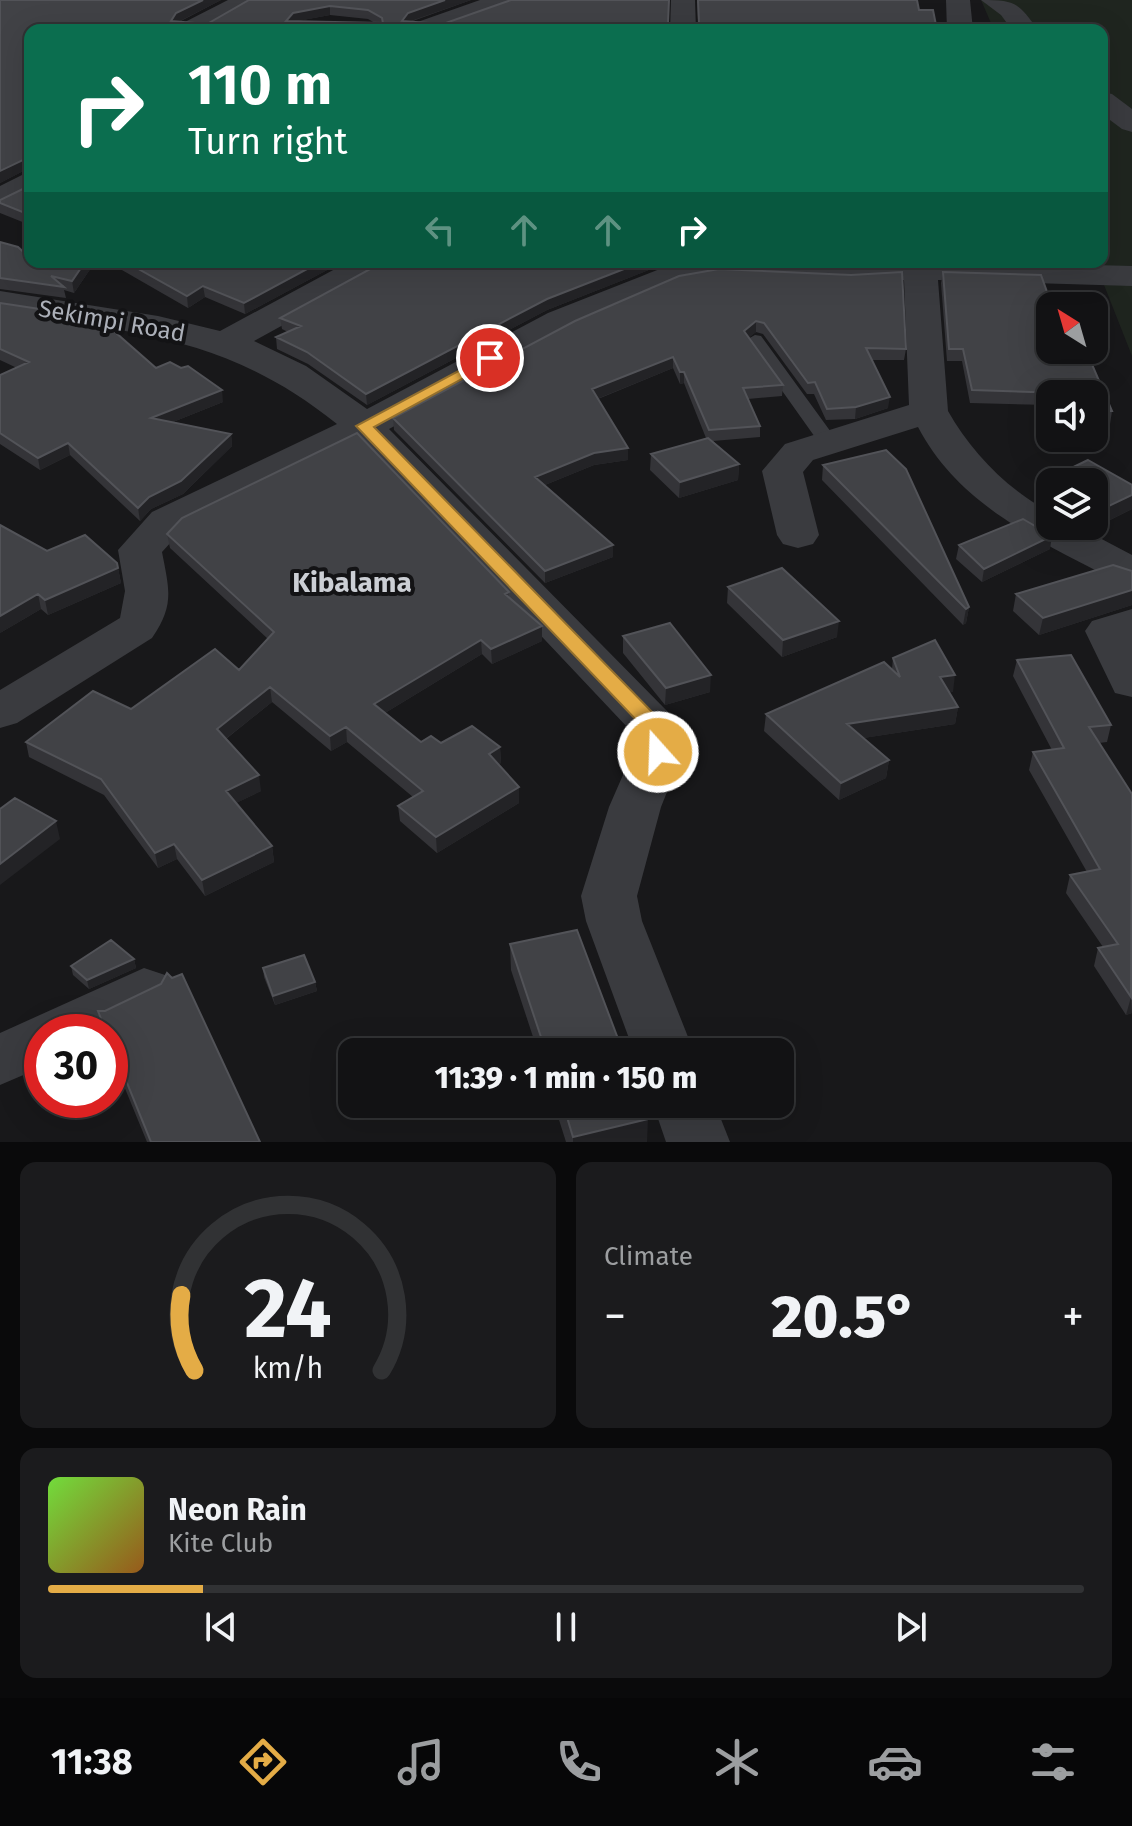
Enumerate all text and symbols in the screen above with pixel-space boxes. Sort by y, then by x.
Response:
text: 110 m [188,52,332,119]
icon: right [56,56,160,160]
text: Turn right [188,120,348,164]
icon: left [418,208,462,252]
icon: ahead [502,208,546,252]
icon: ahead [586,208,630,252]
icon: right [670,208,714,252]
north arrow [1036,292,1108,364]
map controls [1036,292,1108,540]
street label: Sekimpi Road [36,294,188,348]
pin [456,324,524,392]
icon: arrive [468,336,512,380]
button: sound [1036,380,1108,452]
button: layers [1036,468,1108,540]
district label: Kibalama [292,566,412,599]
position arrow [616,710,700,794]
speed limit sign: 30 [24,1014,128,1118]
text: 11:39 · 1 min · 150 m [435,1060,697,1096]
text: Climate [604,1241,693,1272]
text: 24 [244,1259,332,1359]
text: 20.5° [771,1281,917,1353]
text: − [604,1290,626,1343]
text: + [1062,1290,1084,1343]
text: km/h [253,1351,323,1386]
text: Neon Rain [168,1492,307,1528]
text: Kite Club [168,1528,273,1559]
icon: previous [199,1605,243,1649]
icon: pause [544,1605,588,1649]
icon: next [889,1605,933,1649]
icon: directions [235,1734,291,1790]
icon: music [393,1734,449,1790]
icon: phone [551,1734,607,1790]
icon: climate [709,1734,765,1790]
icon: car [867,1734,923,1790]
icon: filters [1025,1734,1081,1790]
text: 11:38 [51,1740,133,1784]

